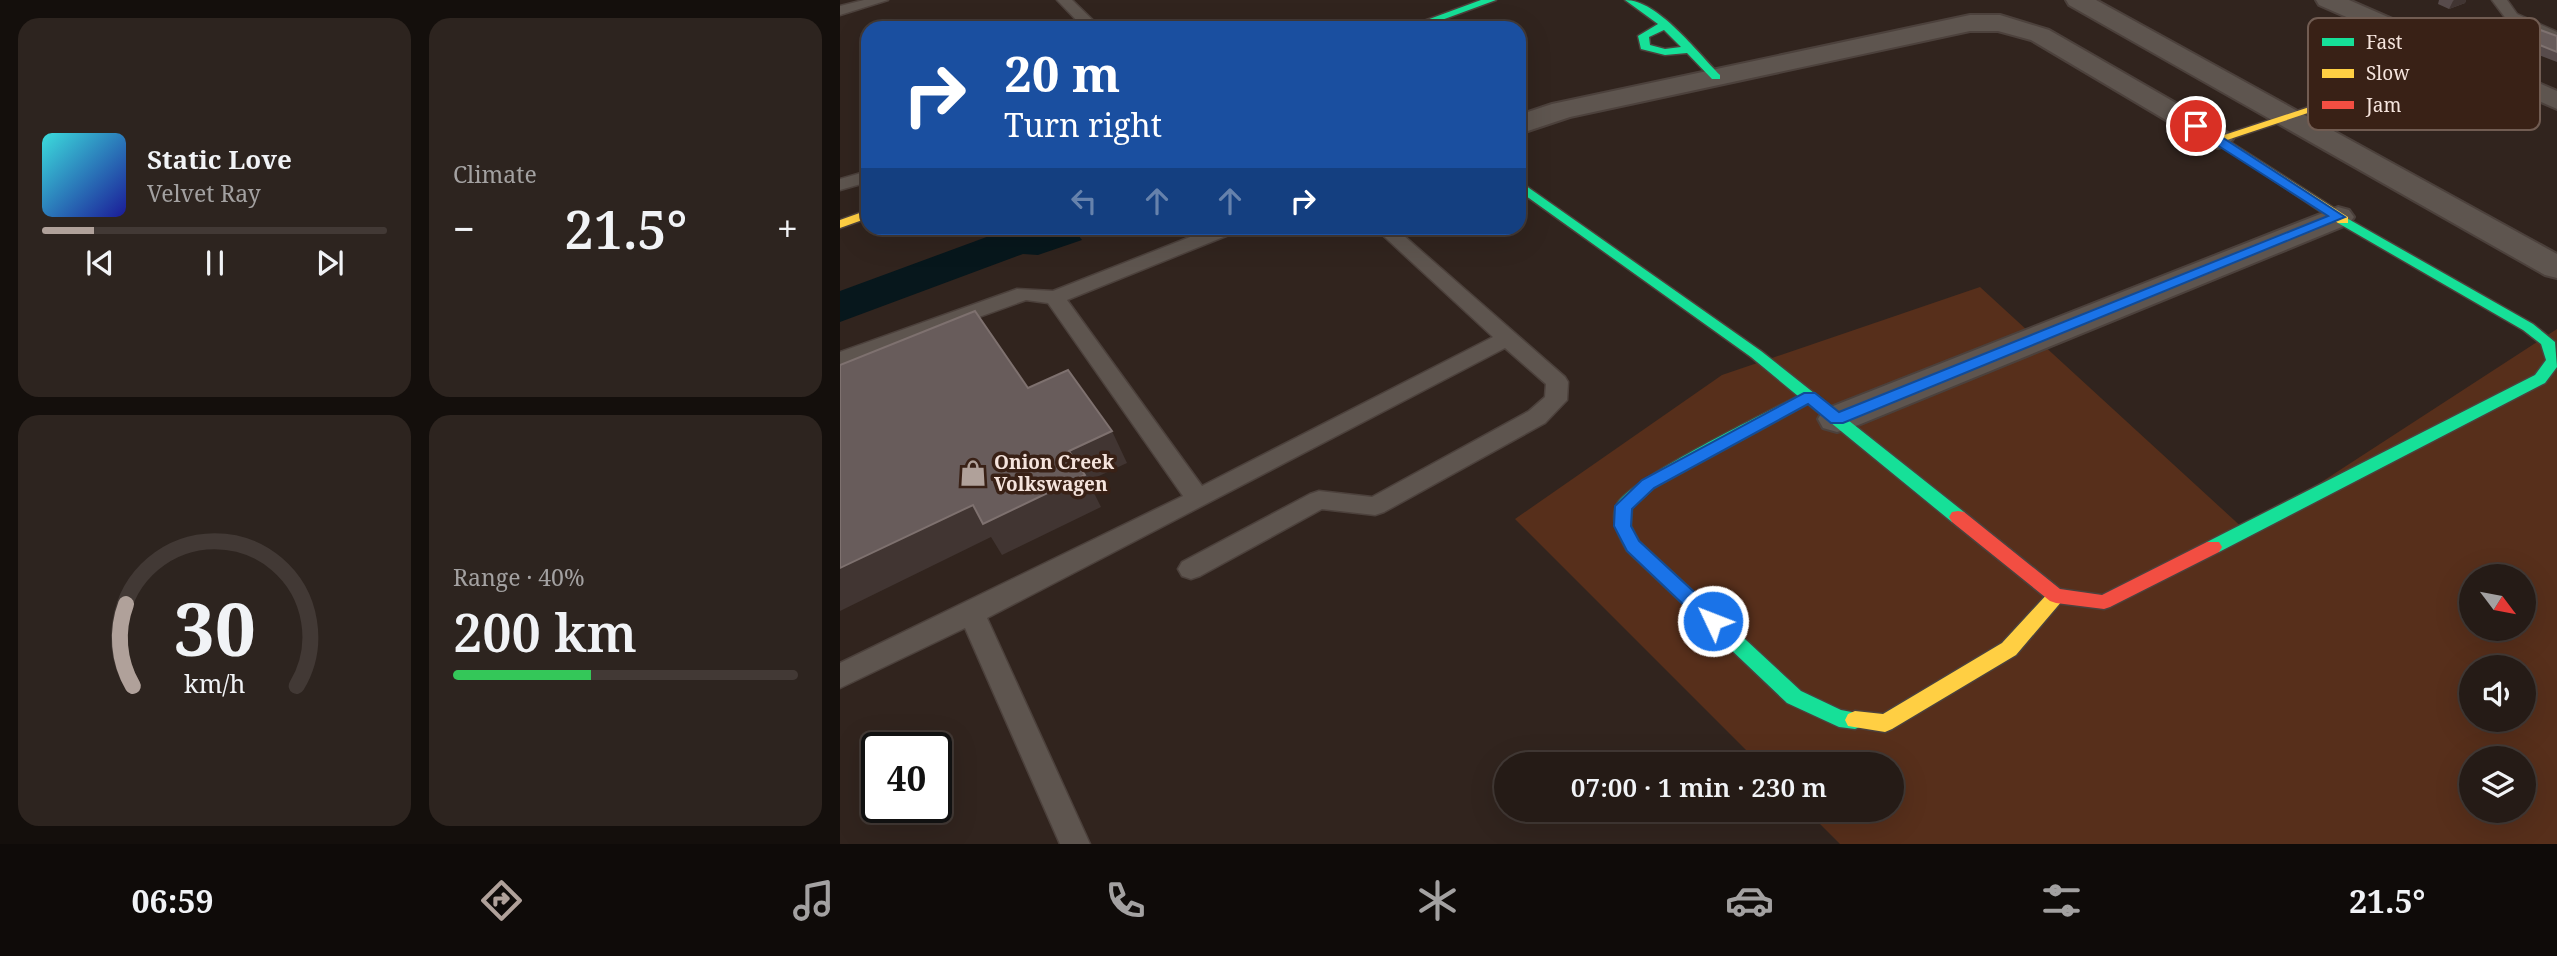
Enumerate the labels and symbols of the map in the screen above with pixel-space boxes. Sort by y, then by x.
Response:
legend [2308,18,2540,130]
text: Fast [2366,29,2403,55]
text: Slow [2366,60,2410,86]
text: Jam [2365,92,2401,118]
pin [2166,96,2226,156]
place label: Onion Creek Volkswagen [994,449,1115,497]
shop icon: Onion Creek Volkswagen [958,458,988,488]
north arrow [2459,564,2536,640]
position arrow [1676,584,1750,658]
speed limit sign: 40 [861,732,952,823]

